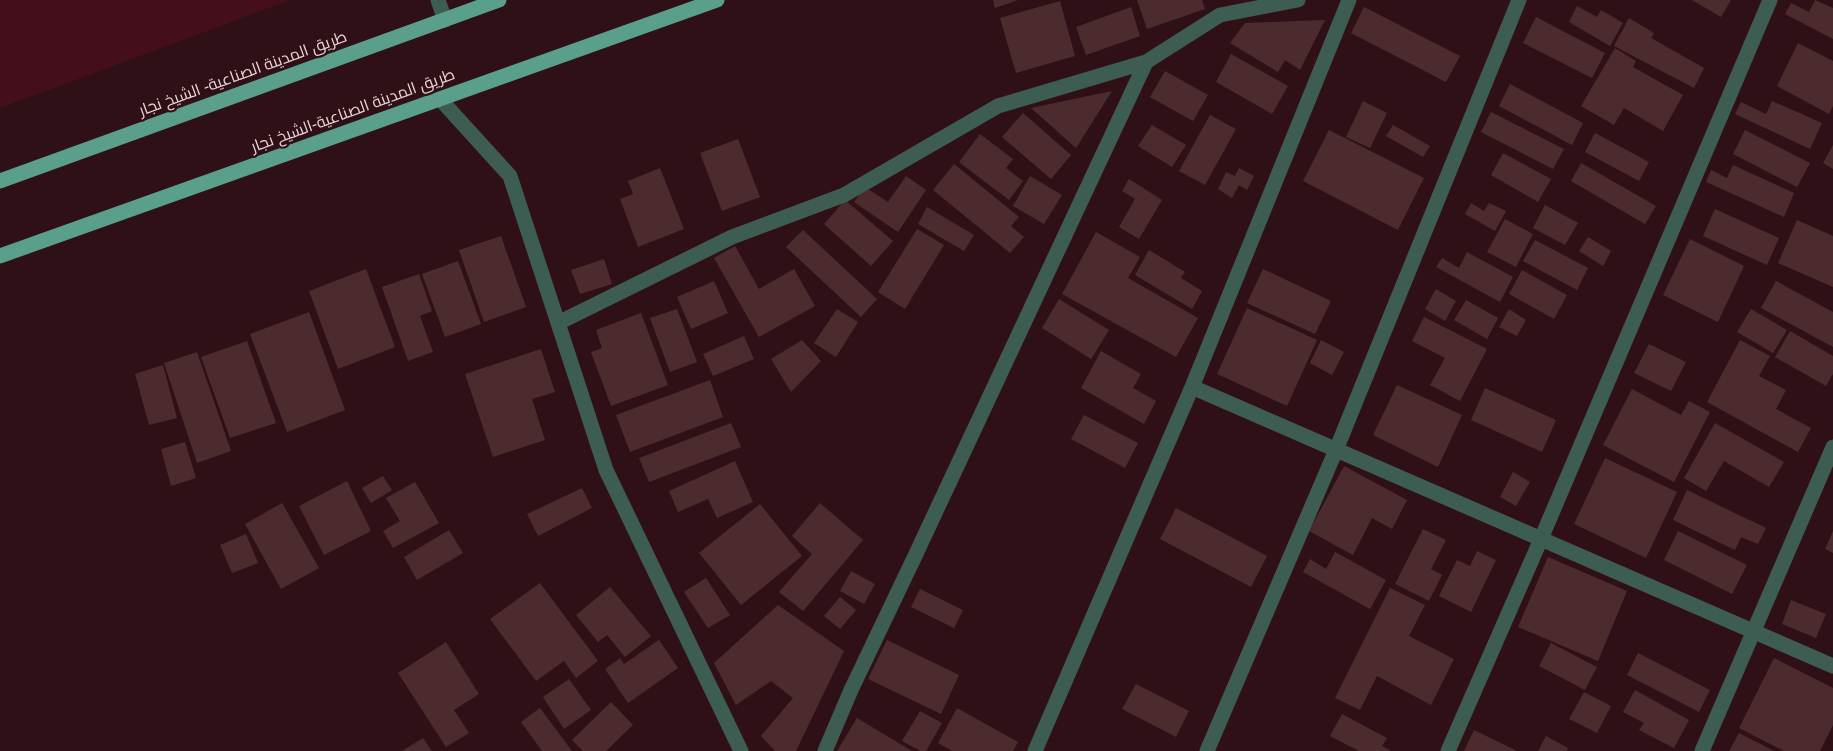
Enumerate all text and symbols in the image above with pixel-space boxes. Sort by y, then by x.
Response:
street label: طريق المدينة الصناعية- الشيخ نجار [136,27,350,121]
street label: طريق المدينة الصناعية-الشيخ نجار [248,65,458,157]

